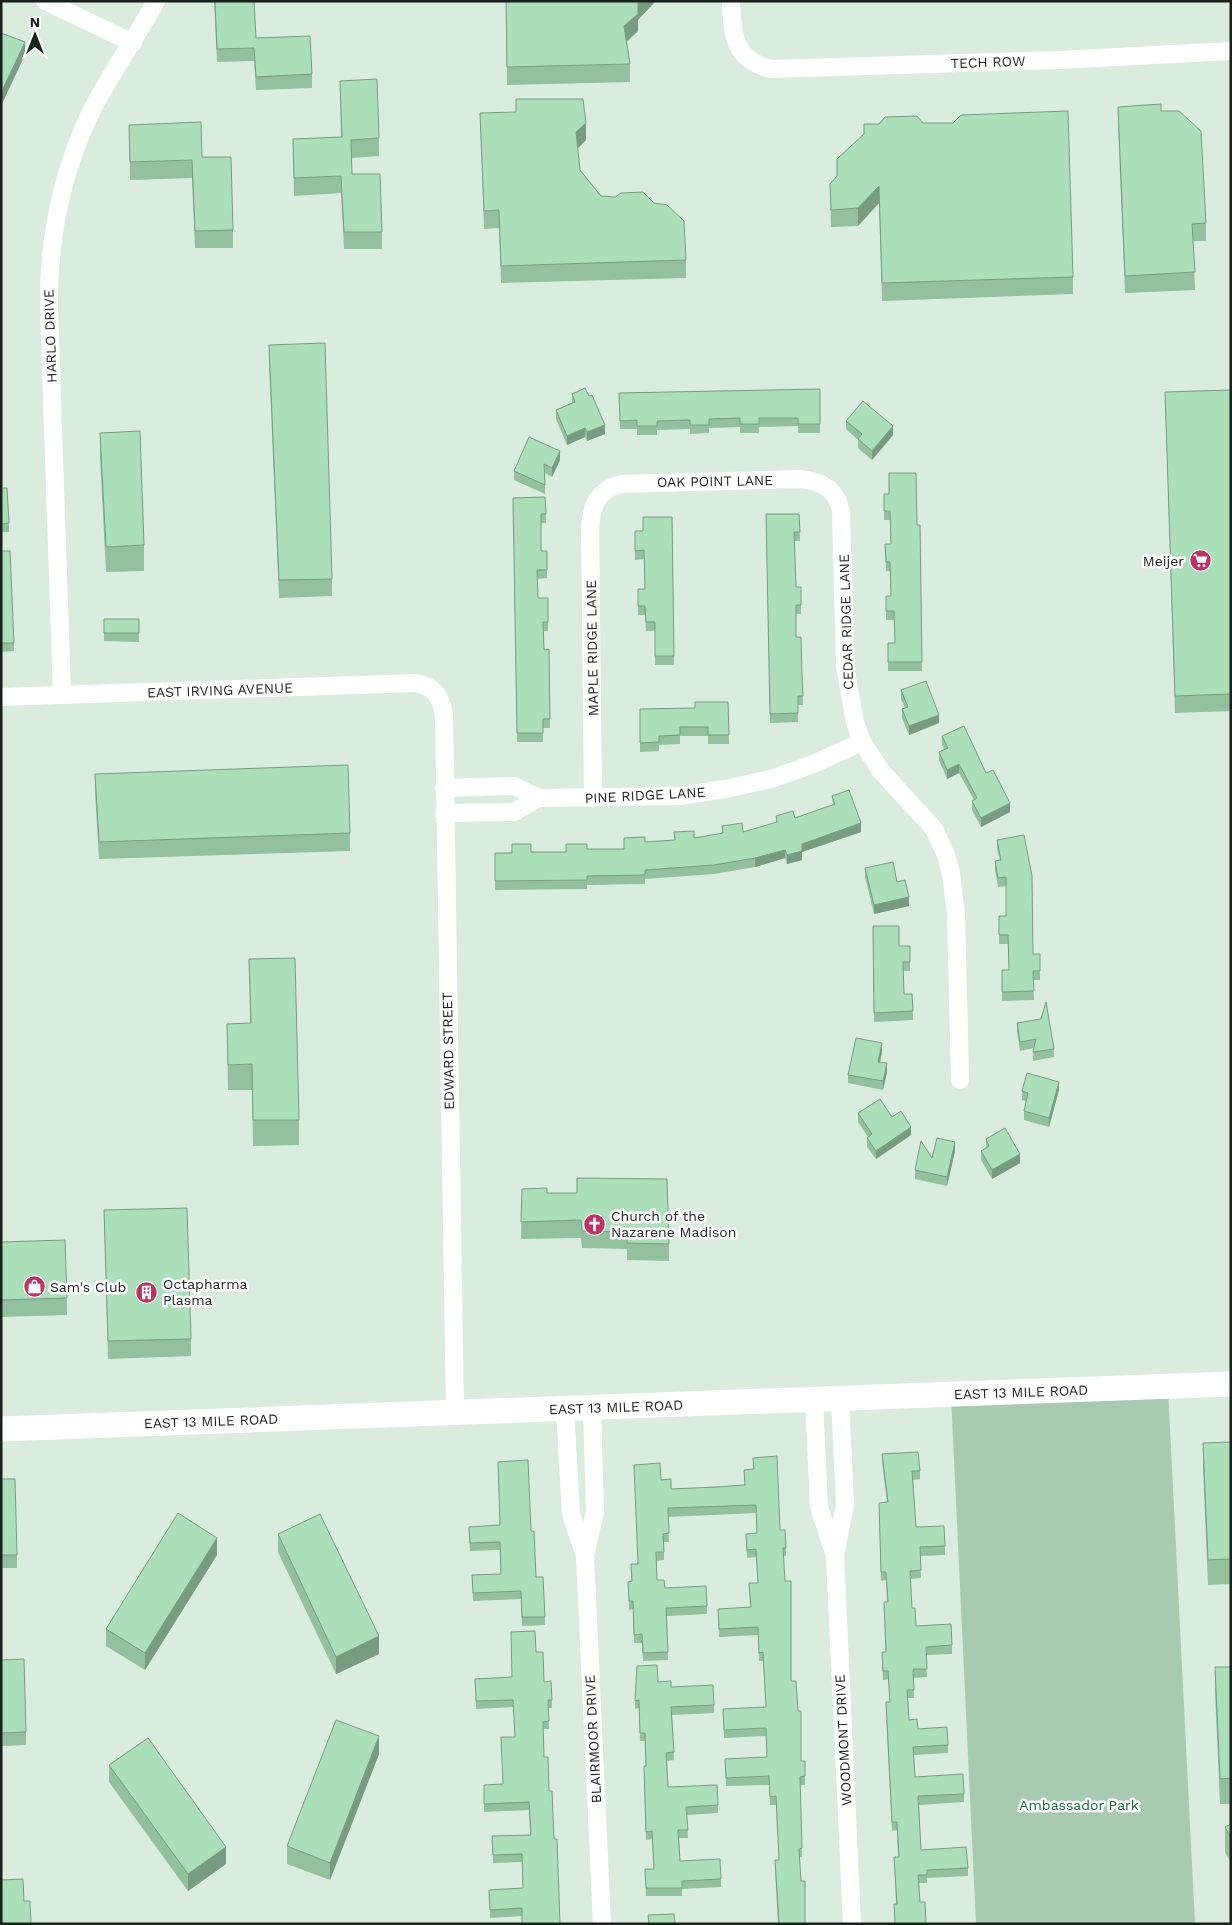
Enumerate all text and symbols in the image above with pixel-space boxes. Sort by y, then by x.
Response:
north arrow [10,10,60,60]
text: N [30,14,40,30]
street label: TECH ROW [950,53,1026,71]
street label: HARLO DRIVE [40,289,60,383]
street label: OAK POINT LANE [657,472,773,490]
supermarket icon: Meijer [1188,549,1212,573]
place label: Meijer [1143,553,1184,569]
street label: CEDAR RIDGE LANE [836,554,856,690]
street label: MAPLE RIDGE LANE [583,580,601,716]
street label: EAST IRVING AVENUE [147,679,293,701]
street label: PINE RIDGE LANE [584,784,706,806]
street label: EDWARD STREET [439,991,457,1110]
place label: Church of the Nazarene Madison [611,1208,736,1240]
church icon: Church of the Nazarene Madison [583,1212,607,1236]
shop icon: Sam's Club [22,1275,46,1299]
place label: Octapharma Plasma [163,1276,248,1308]
place label: Sam's Club [50,1279,126,1295]
building icon: Octapharma Plasma [135,1280,159,1304]
street label: EAST 13 MILE ROAD [954,1382,1088,1402]
street label: EAST 13 MILE ROAD [549,1397,683,1417]
street label: EAST 13 MILE ROAD [144,1411,278,1431]
street label: BLAIRMOOR DRIVE [582,1674,604,1804]
street label: WOODMONT DRIVE [832,1674,854,1806]
park label: Ambassador Park [1019,1797,1139,1813]

